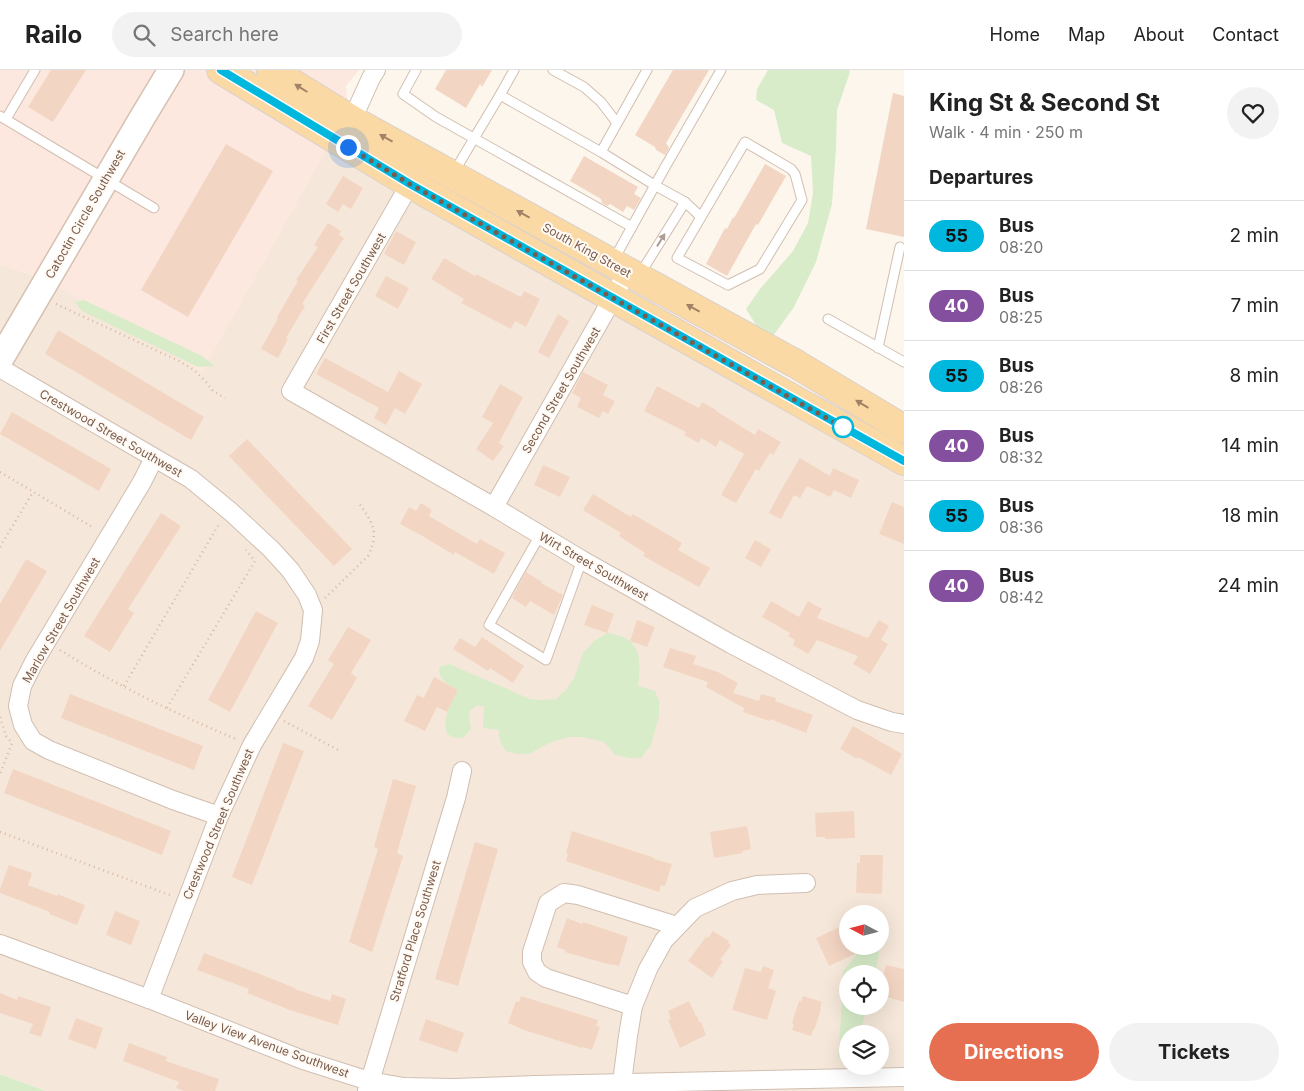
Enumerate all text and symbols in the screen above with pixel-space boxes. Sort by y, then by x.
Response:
search box [112,12,462,57]
text: Railo [25,20,82,49]
icon: search [130,21,158,49]
text: Search here [170,23,279,46]
text: Home [990,24,1040,45]
text: Map [1068,24,1105,45]
text: About [1133,24,1184,45]
text: Contact [1212,24,1279,45]
one-way arrow [295,84,308,93]
button: heart [1227,87,1279,139]
text: King St & Second St [929,88,1160,117]
text: Walk · 4 min · 250 m [929,122,1083,142]
one-way arrow [379,134,392,143]
your location [336,135,361,160]
street label: Catoctin Circle Southwest [42,147,128,281]
text: Departures [929,166,1033,189]
one-way arrow [516,210,531,218]
text: Bus [999,214,1034,237]
street label: South King Street [540,219,634,281]
text: 2 min [1230,224,1279,247]
text: 55 [945,225,968,246]
street label: First Street Southwest [313,230,389,346]
one-way arrow [657,233,666,246]
text: 08:20 [999,237,1043,257]
text: Bus [999,284,1034,307]
text: 7 min [1230,294,1279,317]
text: 40 [944,295,969,316]
one-way arrow [686,304,700,312]
text: 08:25 [999,307,1043,327]
street label: Second Street Southwest [519,324,603,456]
text: Bus [999,354,1034,377]
text: 8 min [1229,364,1279,387]
text: 55 [945,365,968,386]
text: 08:26 [999,377,1043,397]
street label: Crestwood Street Southwest [37,386,185,480]
one-way arrow [856,399,869,408]
unlabelled marker [832,416,854,438]
text: Bus [999,424,1034,447]
text: 14 min [1221,434,1279,457]
text: 40 [944,435,969,456]
text: 08:32 [999,447,1043,467]
text: Bus [999,494,1034,517]
text: 18 min [1222,504,1279,527]
text: 55 [945,505,968,526]
text: 08:36 [999,517,1043,537]
street label: Wirt Street Southwest [537,529,651,603]
street label: Marlow Street Southwest [19,555,103,685]
text: Bus [999,564,1034,587]
text: 24 min [1218,574,1279,597]
text: 40 [944,575,969,596]
text: 08:42 [999,587,1044,607]
street label: Crestwood Street Southwest [179,746,257,902]
street label: Stratford Place Southwest [386,858,444,1004]
north arrow [839,905,889,955]
map controls [839,905,889,1075]
button: locate [839,965,889,1015]
street label: Valley View Avenue Southwest [183,1007,351,1081]
button: Directions [929,1023,1099,1081]
button: Tickets [1109,1023,1279,1081]
button: layers [839,1025,889,1075]

